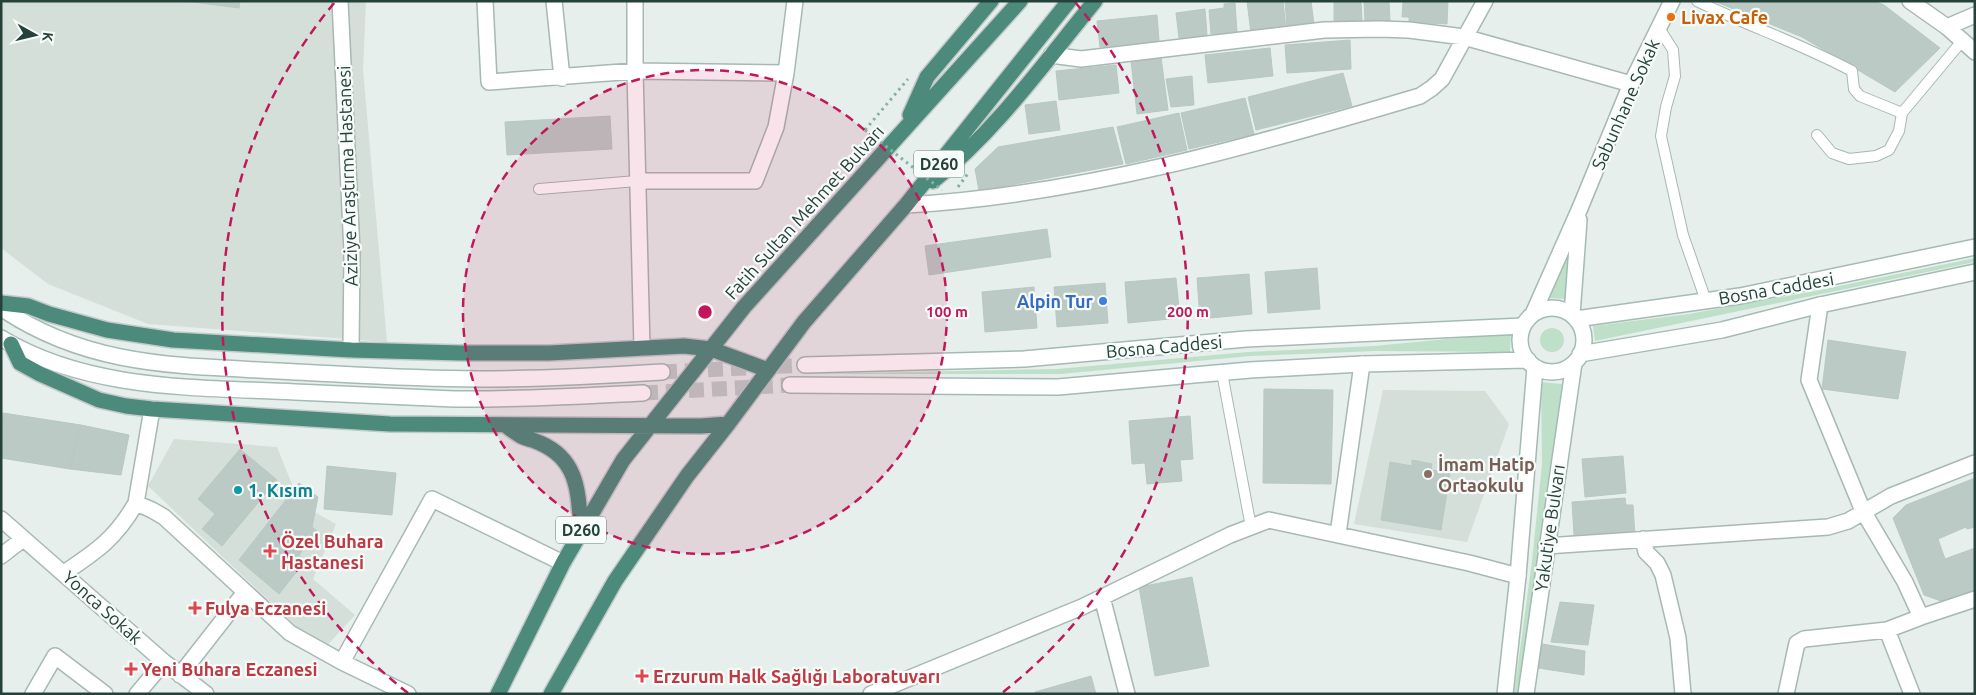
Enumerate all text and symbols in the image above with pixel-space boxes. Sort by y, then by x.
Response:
place label: Livax Cafe [1681,7,1768,27]
north arrow [10,10,60,60]
marker: Livax Cafe [1665,11,1677,23]
text: K [39,31,56,43]
street label: Sabunhane Sokak [1587,36,1663,172]
street label: Aziziye Araştırma Hastanesi [333,65,361,287]
street label: Fatih Sultan Mehmet Bulvarı [721,121,887,303]
road number: D260 [914,150,964,178]
street label: Bosna Caddesi [1717,268,1835,308]
place label: Alpin Tur [1017,291,1094,311]
marker: Alpin Tur [1097,295,1109,307]
centre of rings [696,303,714,321]
text: 100 m [926,303,968,320]
text: 200 m [1167,303,1209,320]
street label: Bosna Caddesi [1105,331,1223,361]
place label: İmam Hatip Ortaokulu [1438,454,1535,495]
street label: Yakutiye Bulvarı [1530,463,1568,593]
marker: İmam Hatip Ortaokulu [1422,468,1434,480]
place label: 1. Kısım [248,480,313,500]
marker: 1. Kısım [232,484,244,496]
road number: D260 [556,516,606,544]
place label: Özel Buhara Hastanesi [281,531,384,572]
marker: Özel Buhara Hastanesi [263,544,277,558]
street label: Yonca Sokak [59,566,147,648]
place label: Fulya Eczanesi [205,598,326,618]
marker: Fulya Eczanesi [189,602,201,614]
place label: Yeni Buhara Eczanesi [141,659,318,679]
marker: Yeni Buhara Eczanesi [125,663,137,675]
place label: Erzurum Halk Sağlığı Laboratuvarı [653,666,940,686]
marker: Erzurum Halk Sağlığı Laboratuvarı [635,669,649,683]

